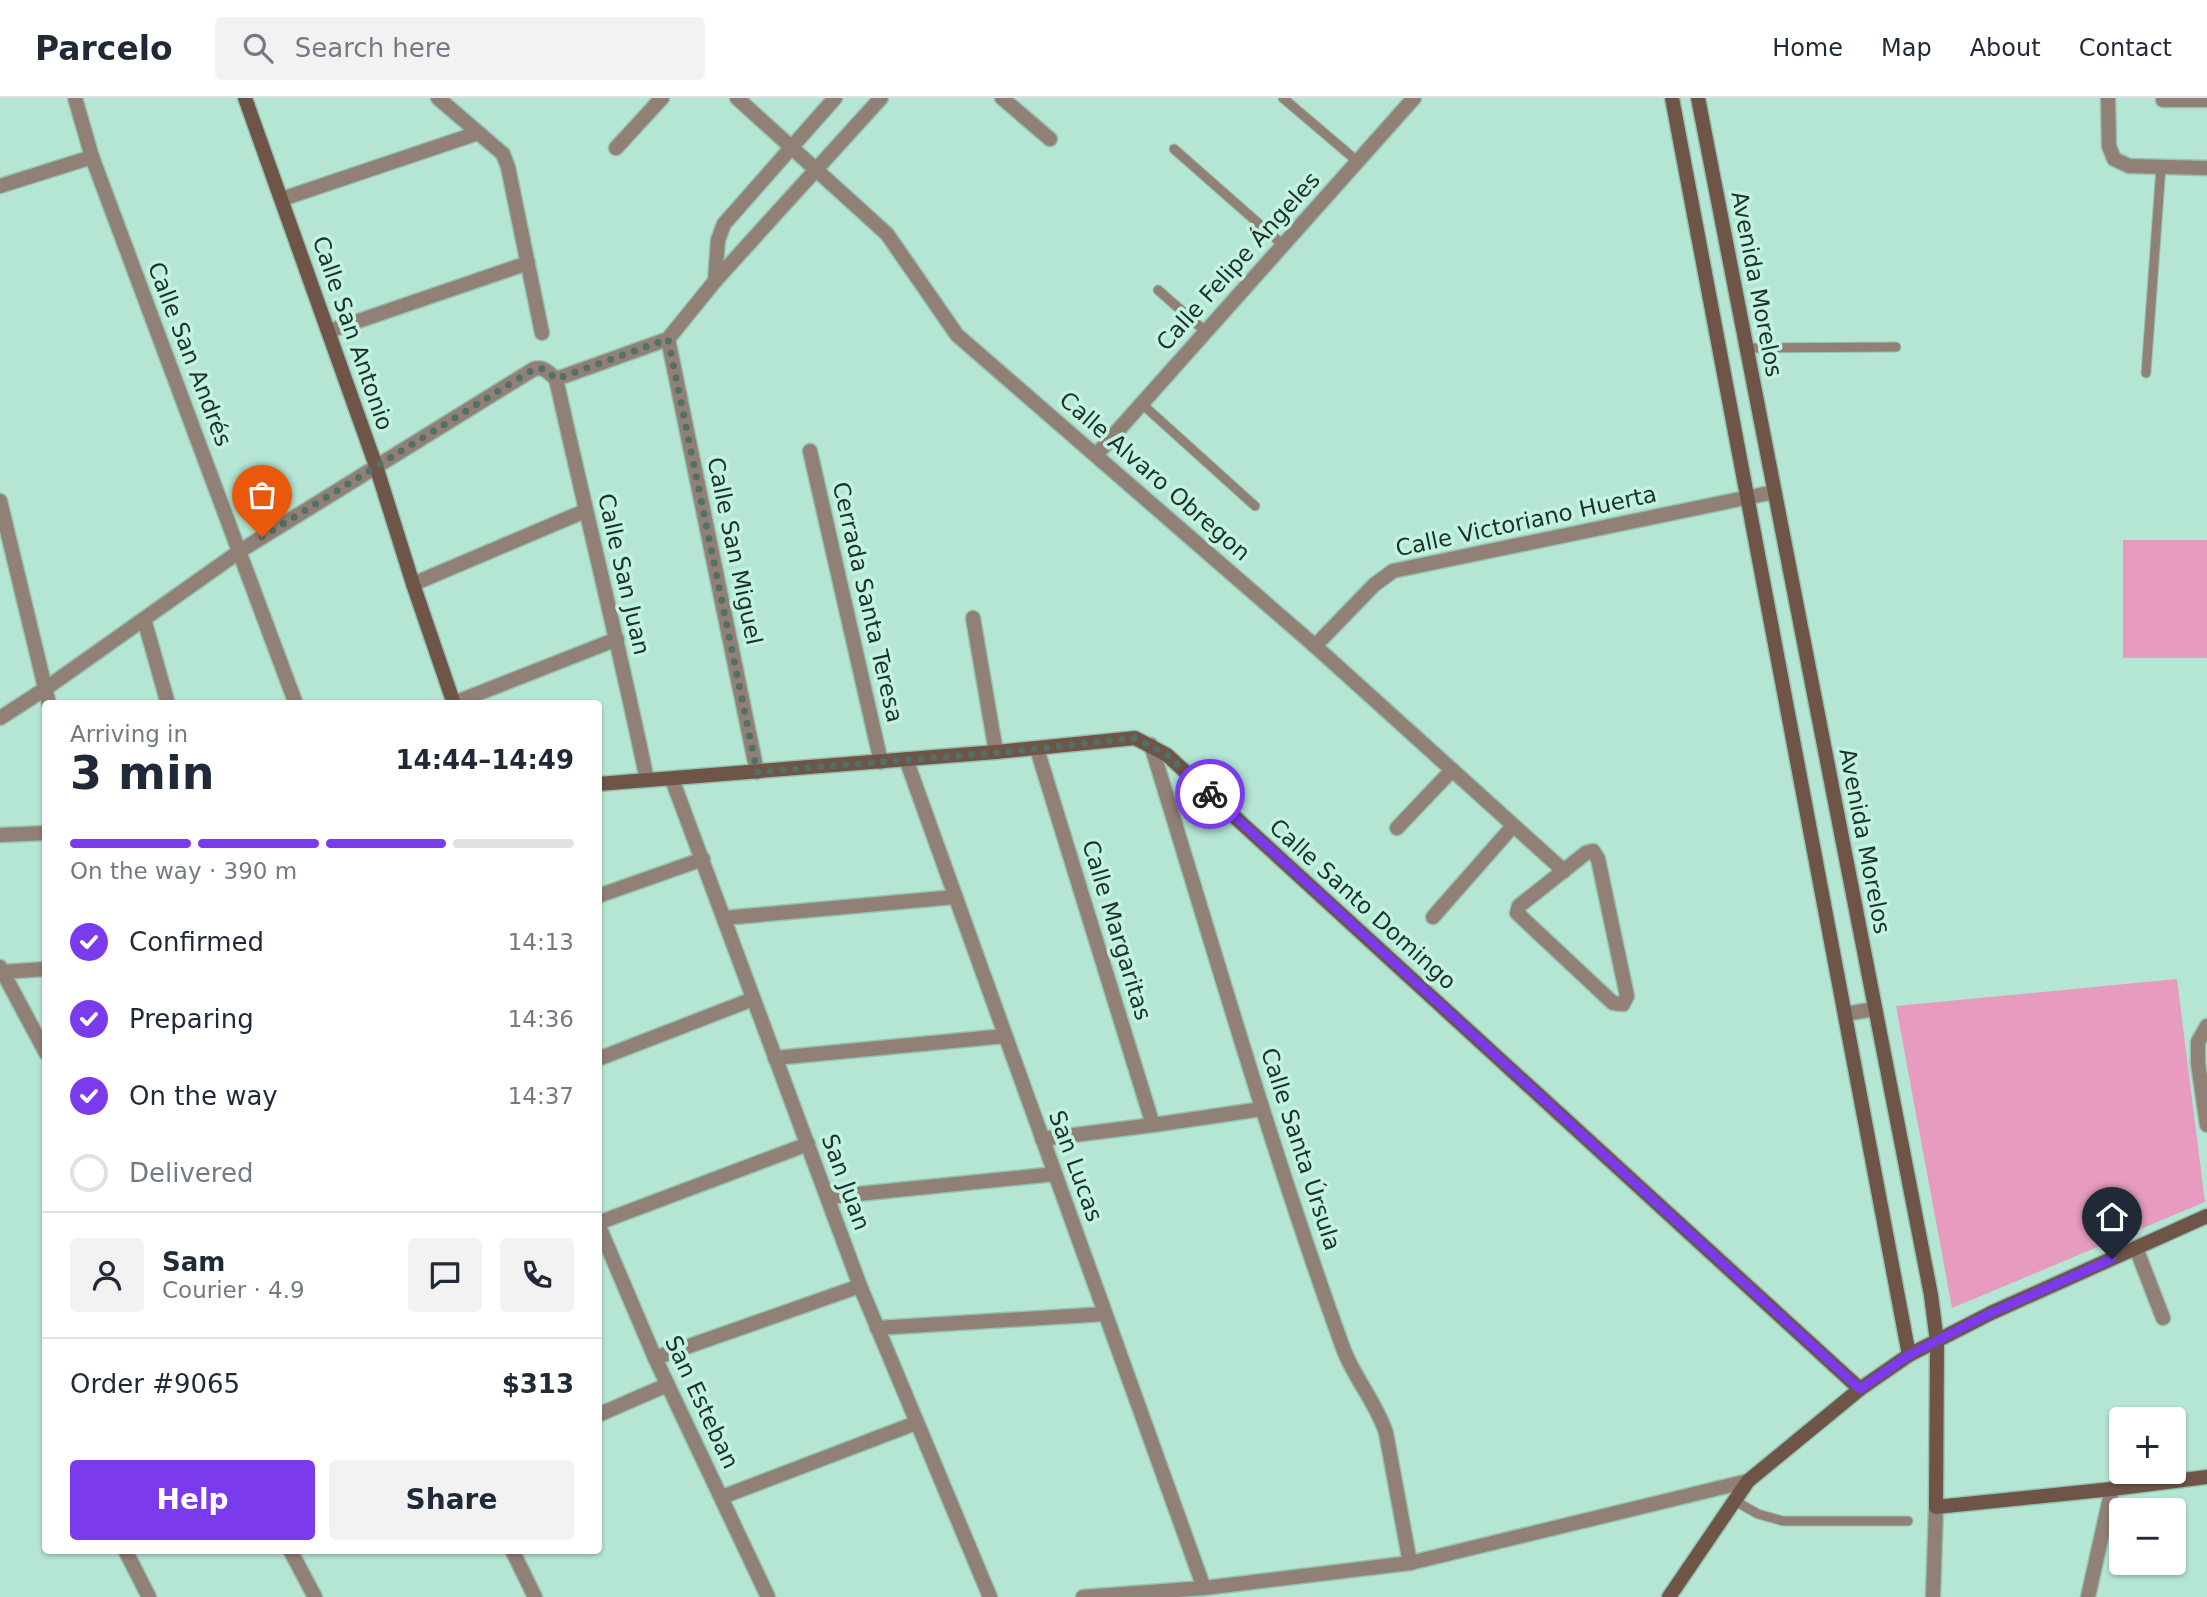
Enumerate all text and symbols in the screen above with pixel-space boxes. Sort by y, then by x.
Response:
search box [215,17,705,80]
text: Parcelo [35,29,173,68]
icon: search [239,29,277,67]
text: Search here [295,33,451,63]
text: Home [1772,34,1843,62]
text: Map [1881,34,1932,62]
text: About [1970,34,2041,62]
text: Contact [2079,34,2172,62]
street label: Calle Felipe Ángeles [1150,166,1325,356]
street label: Avenida Morelos [1726,189,1788,379]
street label: Calle San Antonio [308,233,398,433]
street label: Calle San Andrés [143,258,237,450]
street label: Calle Alvaro Obregon [1055,386,1255,566]
street label: Calle San Miguel [702,455,768,647]
pin [232,465,292,537]
icon: bag [243,476,281,514]
street label: Cerrada Santa Teresa [828,479,908,725]
street label: Calle Victoriano Huerta [1393,481,1659,561]
street label: Calle San Juan [593,491,655,657]
text: Arriving in [70,721,188,747]
text: 14:44–14:49 [395,745,574,775]
text: 3 min [70,746,214,800]
street label: Avenida Morelos [1834,746,1896,936]
courier [1175,759,1245,829]
icon: bike [1191,775,1229,813]
street label: Calle Santo Domingo [1264,813,1462,995]
street label: Calle Margaritas [1077,837,1157,1023]
text: On the way · 390 m [70,858,297,884]
icon: check [70,923,108,961]
text: Confirmed [129,927,264,957]
text: 14:13 [508,929,574,955]
icon: check [70,1000,108,1038]
text: Preparing [129,1004,254,1034]
text: 14:36 [508,1006,574,1032]
street label: Calle Santa Úrsula [1256,1044,1347,1254]
icon: check [70,1077,108,1115]
text: On the way [129,1081,278,1111]
text: 14:37 [508,1083,574,1109]
street label: San Lucas [1044,1107,1108,1225]
street label: San Juan [817,1130,875,1234]
text: Delivered [129,1158,253,1188]
pin [2082,1187,2142,1259]
icon: home [2093,1198,2131,1236]
button: person [70,1238,144,1312]
button: chat [408,1238,482,1312]
button: phone [500,1238,574,1312]
text: Sam [162,1247,225,1277]
text: Courier · 4.9 [162,1277,305,1303]
street label: San Esteban [660,1331,744,1473]
text: Order #9065 [70,1369,240,1399]
text: $313 [502,1369,574,1399]
map controls [2109,1407,2186,1575]
button: + [2109,1407,2186,1484]
button: Help [70,1460,315,1540]
button: Share [329,1460,574,1540]
button: − [2109,1498,2186,1575]

